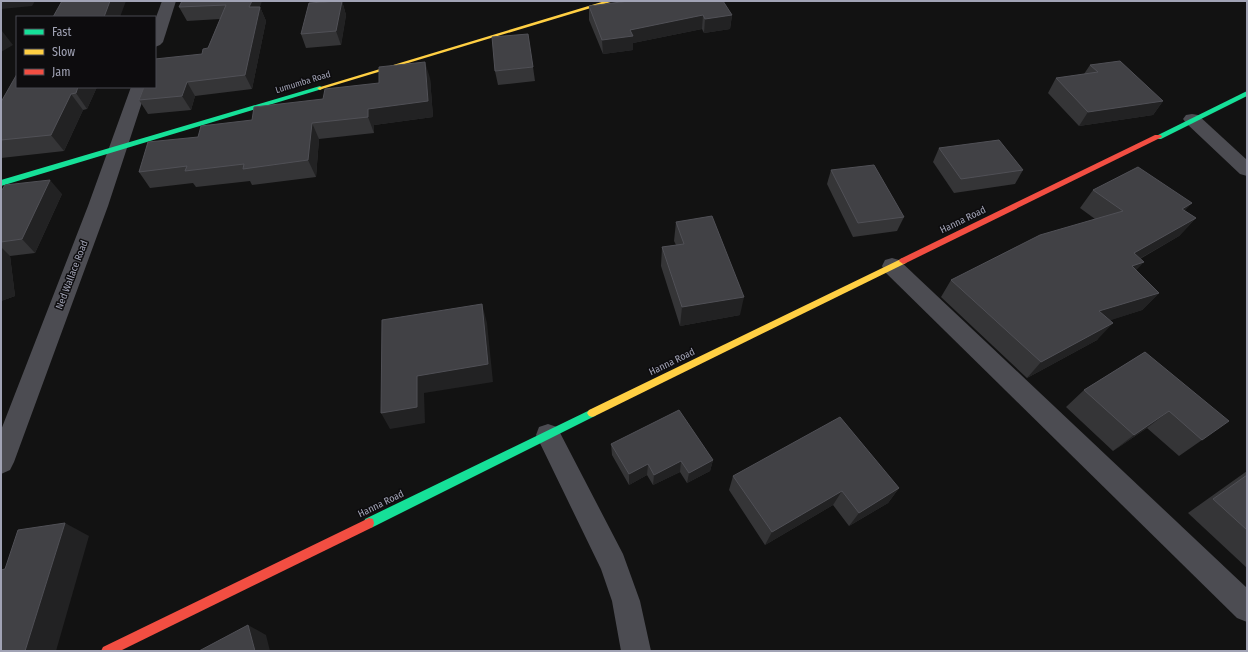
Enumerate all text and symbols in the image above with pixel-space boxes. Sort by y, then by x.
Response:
legend [16,16,156,88]
text: Fast [52,25,71,39]
text: Slow [52,45,75,59]
text: Jam [52,65,70,79]
street label: Lumumba Road [274,69,332,95]
street label: Hanna Road [938,204,988,236]
street label: Ned Wallace Road [53,239,91,311]
street label: Hanna Road [647,346,697,378]
street label: Hanna Road [356,488,406,520]

